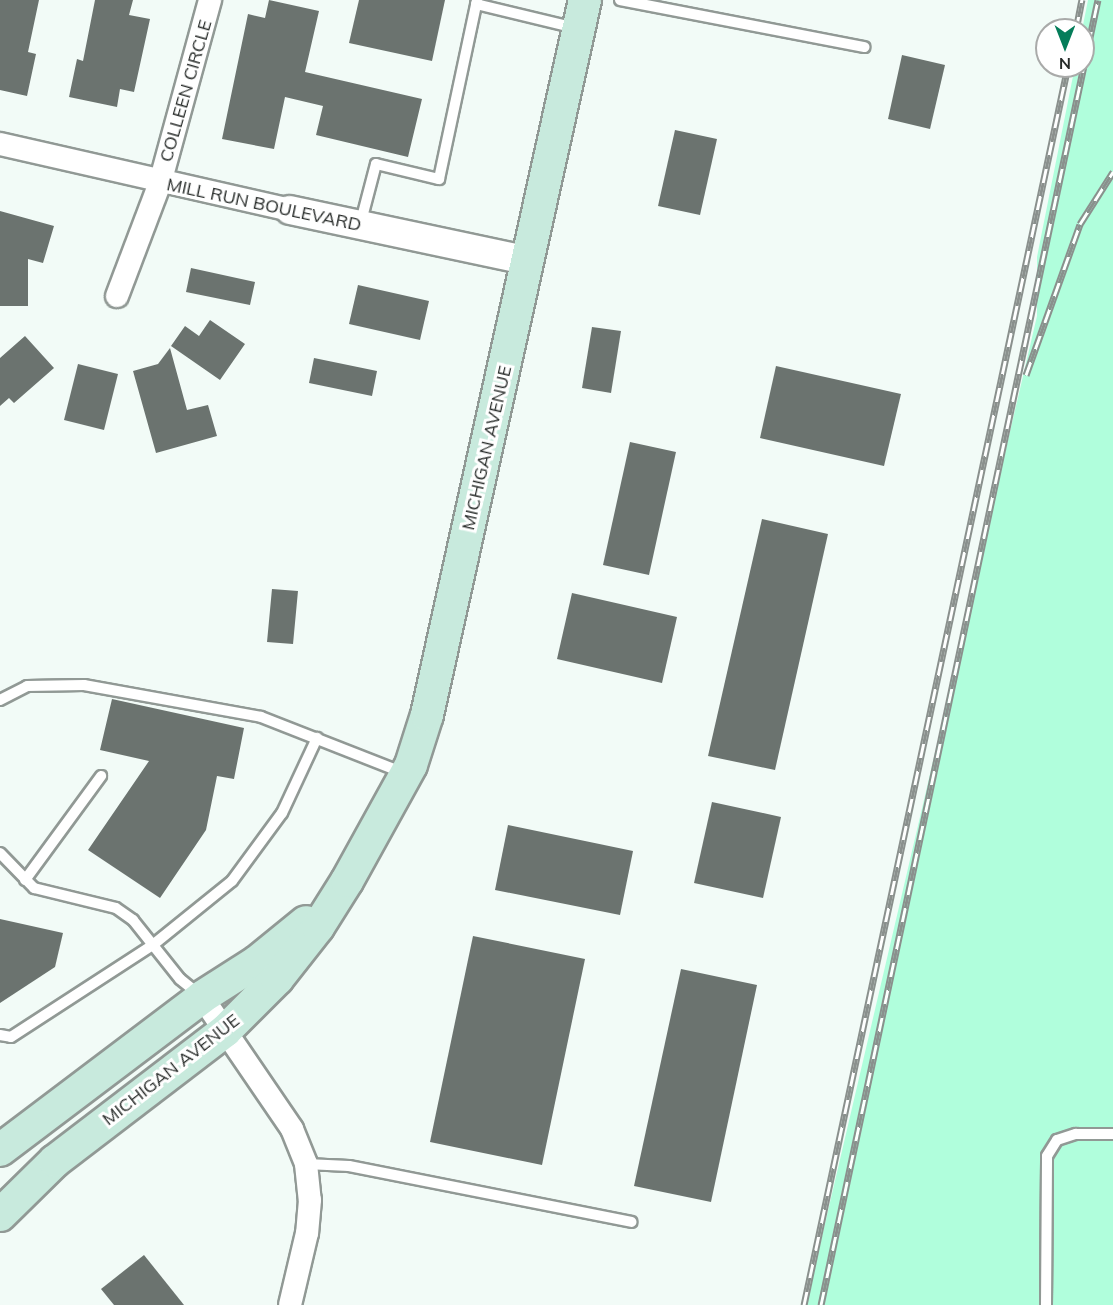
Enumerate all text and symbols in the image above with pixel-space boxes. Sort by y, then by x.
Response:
street label: COLLEEN CIRCLE [155,17,217,165]
north arrow [1035,18,1095,78]
text: N [1059,54,1071,74]
street label: MILL RUN BOULEVARD [165,174,363,236]
street label: MICHIGAN AVENUE [458,364,516,532]
street label: MICHIGAN AVENUE [98,1010,244,1130]

